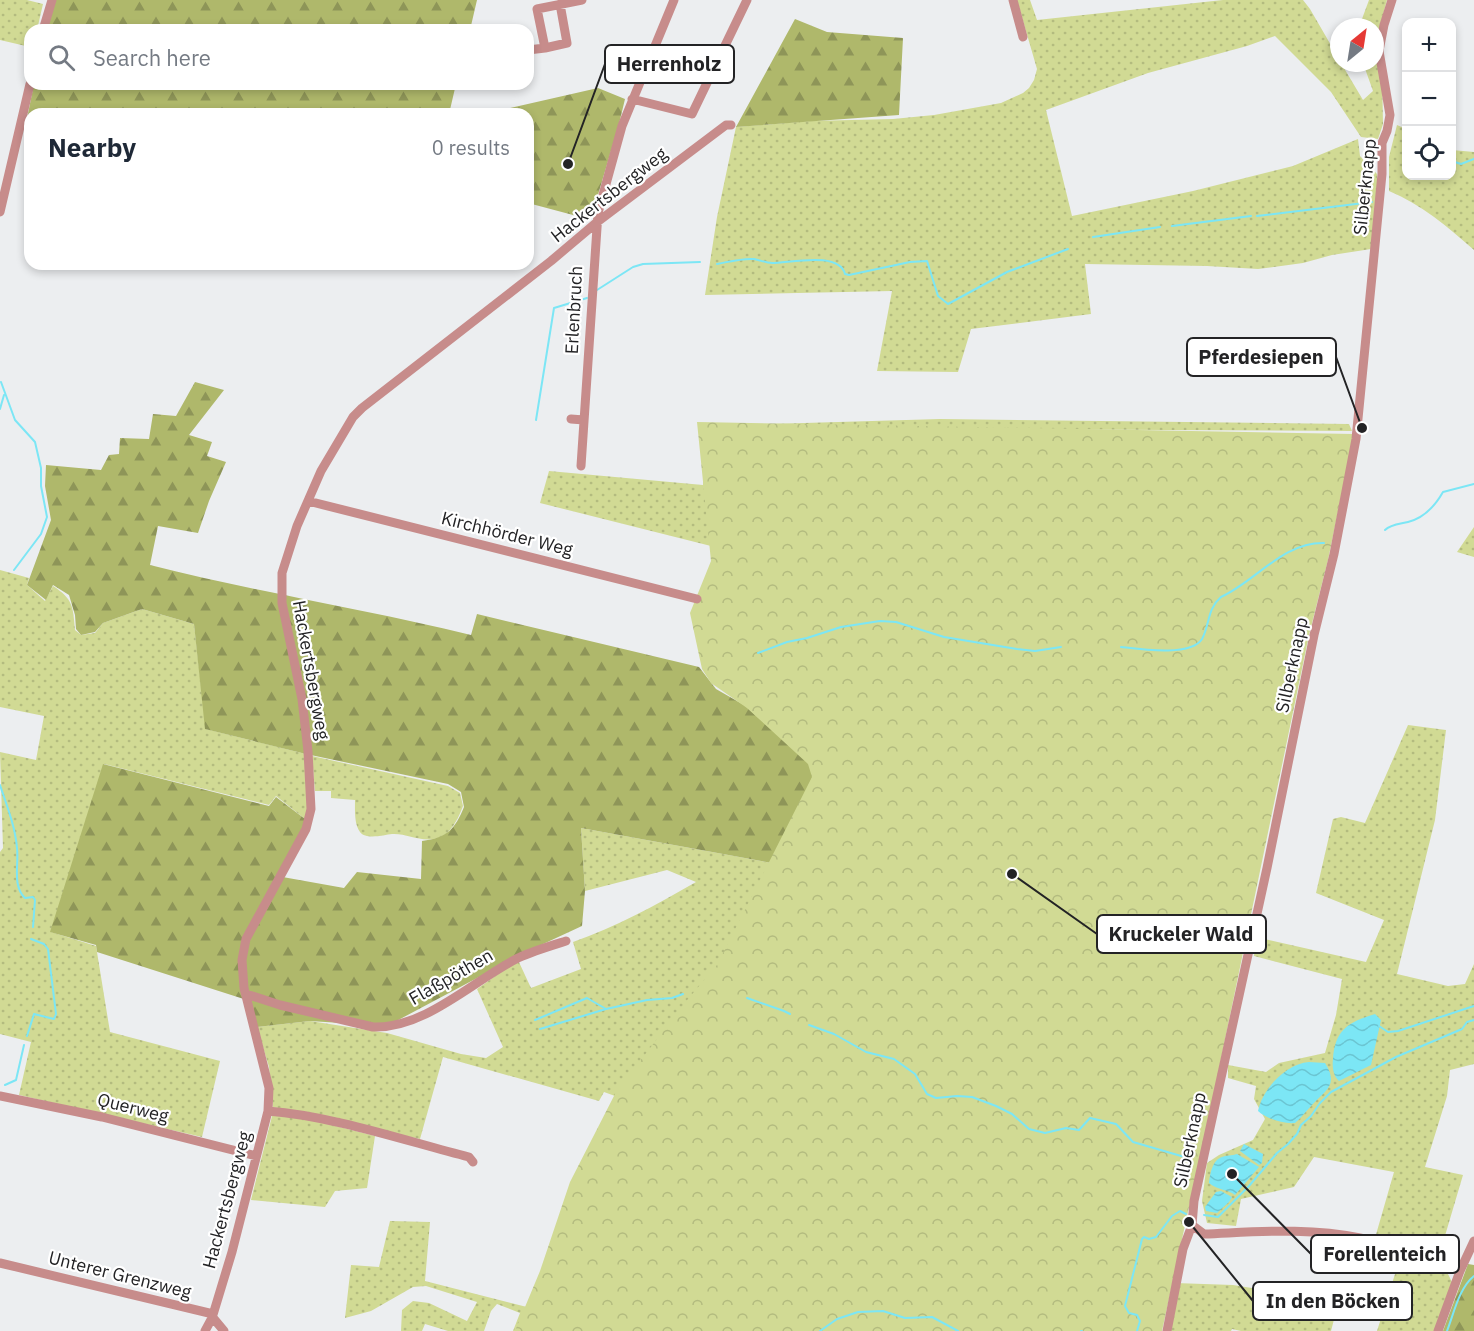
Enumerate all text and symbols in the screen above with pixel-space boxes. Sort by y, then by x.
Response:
north arrow [1330,18,1384,72]
map controls [1402,18,1456,180]
button: + [1402,18,1456,72]
search box [24,24,534,90]
icon: search [45,41,78,74]
text: Search here [93,43,211,72]
callout: Herrenholz [605,45,734,83]
text: Herrenholz [617,50,721,77]
button: − [1402,72,1456,126]
button: locate [1402,126,1456,180]
text: Nearby [48,130,136,164]
text: 0 results [432,134,510,161]
street label: Silberknapp [1348,138,1381,236]
street label: Hackertsbergweg [546,142,672,247]
street label: Erlenbruch [560,265,587,355]
callout: Pferdesiepen [1187,338,1336,376]
text: Pferdesiepen [1198,343,1324,370]
street label: Kirchhörder Weg [439,506,576,561]
street label: Hackertsbergweg [288,598,335,742]
street label: Silberknapp [1270,615,1313,715]
callout: Kruckeler Wald [1097,915,1266,953]
text: Kruckeler Wald [1109,920,1253,947]
street label: Flaßpöthen [405,943,497,1010]
street label: Querweg [95,1088,172,1128]
street label: Silberknapp [1168,1090,1211,1190]
street label: Hackertsbergweg [197,1128,256,1271]
callout: Forellenteich [1311,1235,1459,1273]
text: Forellenteich [1323,1240,1447,1267]
street label: Unterer Grenzweg [46,1246,194,1304]
callout: In den Böcken [1253,1282,1412,1320]
text: In den Böcken [1266,1287,1400,1314]

